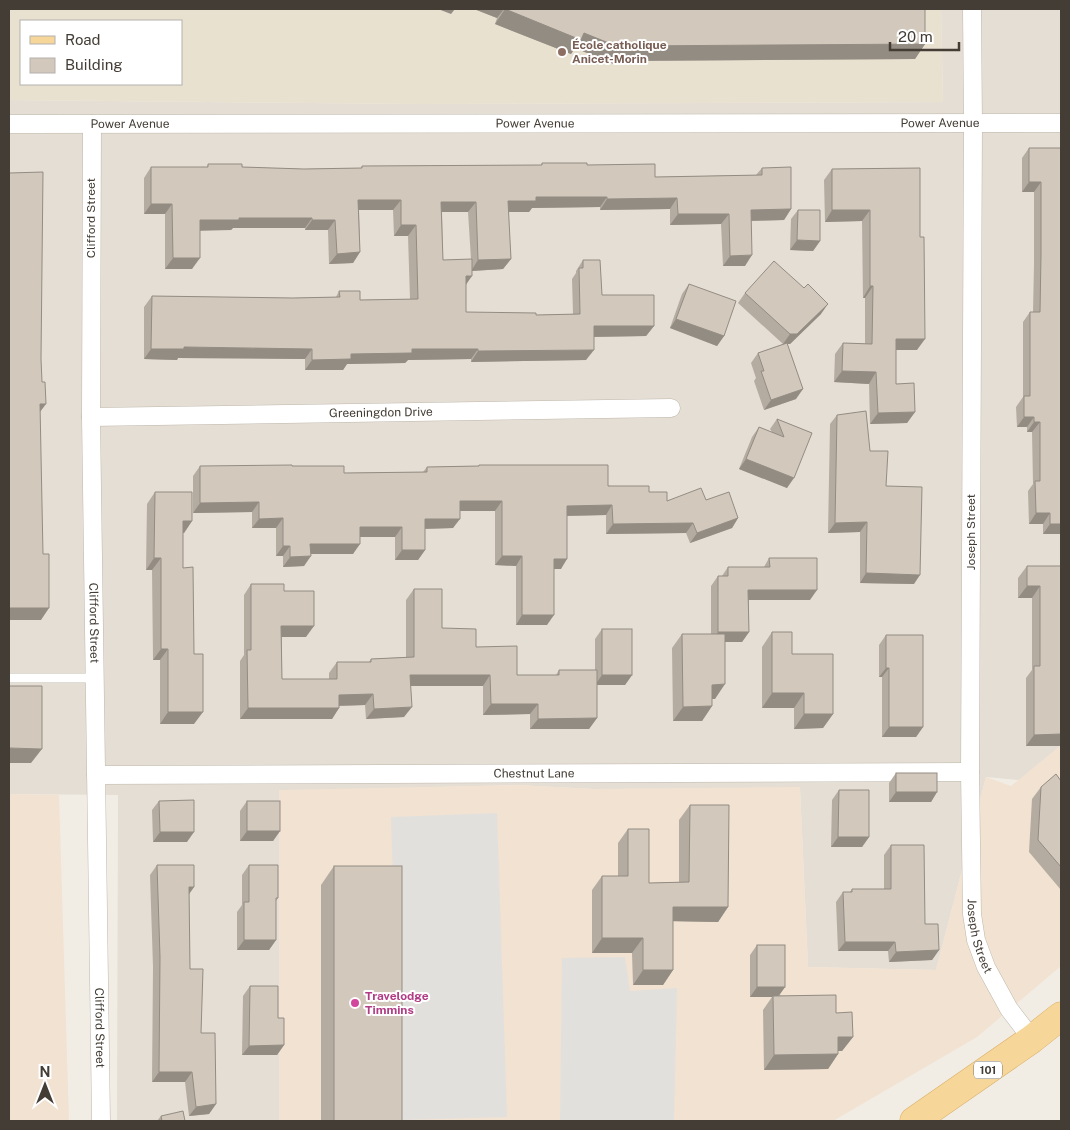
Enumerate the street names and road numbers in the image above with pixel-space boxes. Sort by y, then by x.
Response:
street label: Power Avenue [495,116,575,131]
street label: Power Avenue [900,116,980,130]
street label: Power Avenue [90,117,170,131]
street label: Clifford Street [84,177,98,258]
street label: Greeningdon Drive [329,405,433,420]
street label: Joseph Street [964,494,978,570]
street label: Clifford Street [86,583,102,664]
street label: Chestnut Lane [493,766,575,781]
street label: Joseph Street [965,899,995,976]
street label: Clifford Street [92,988,107,1069]
road number: 101 [974,1062,1002,1078]

